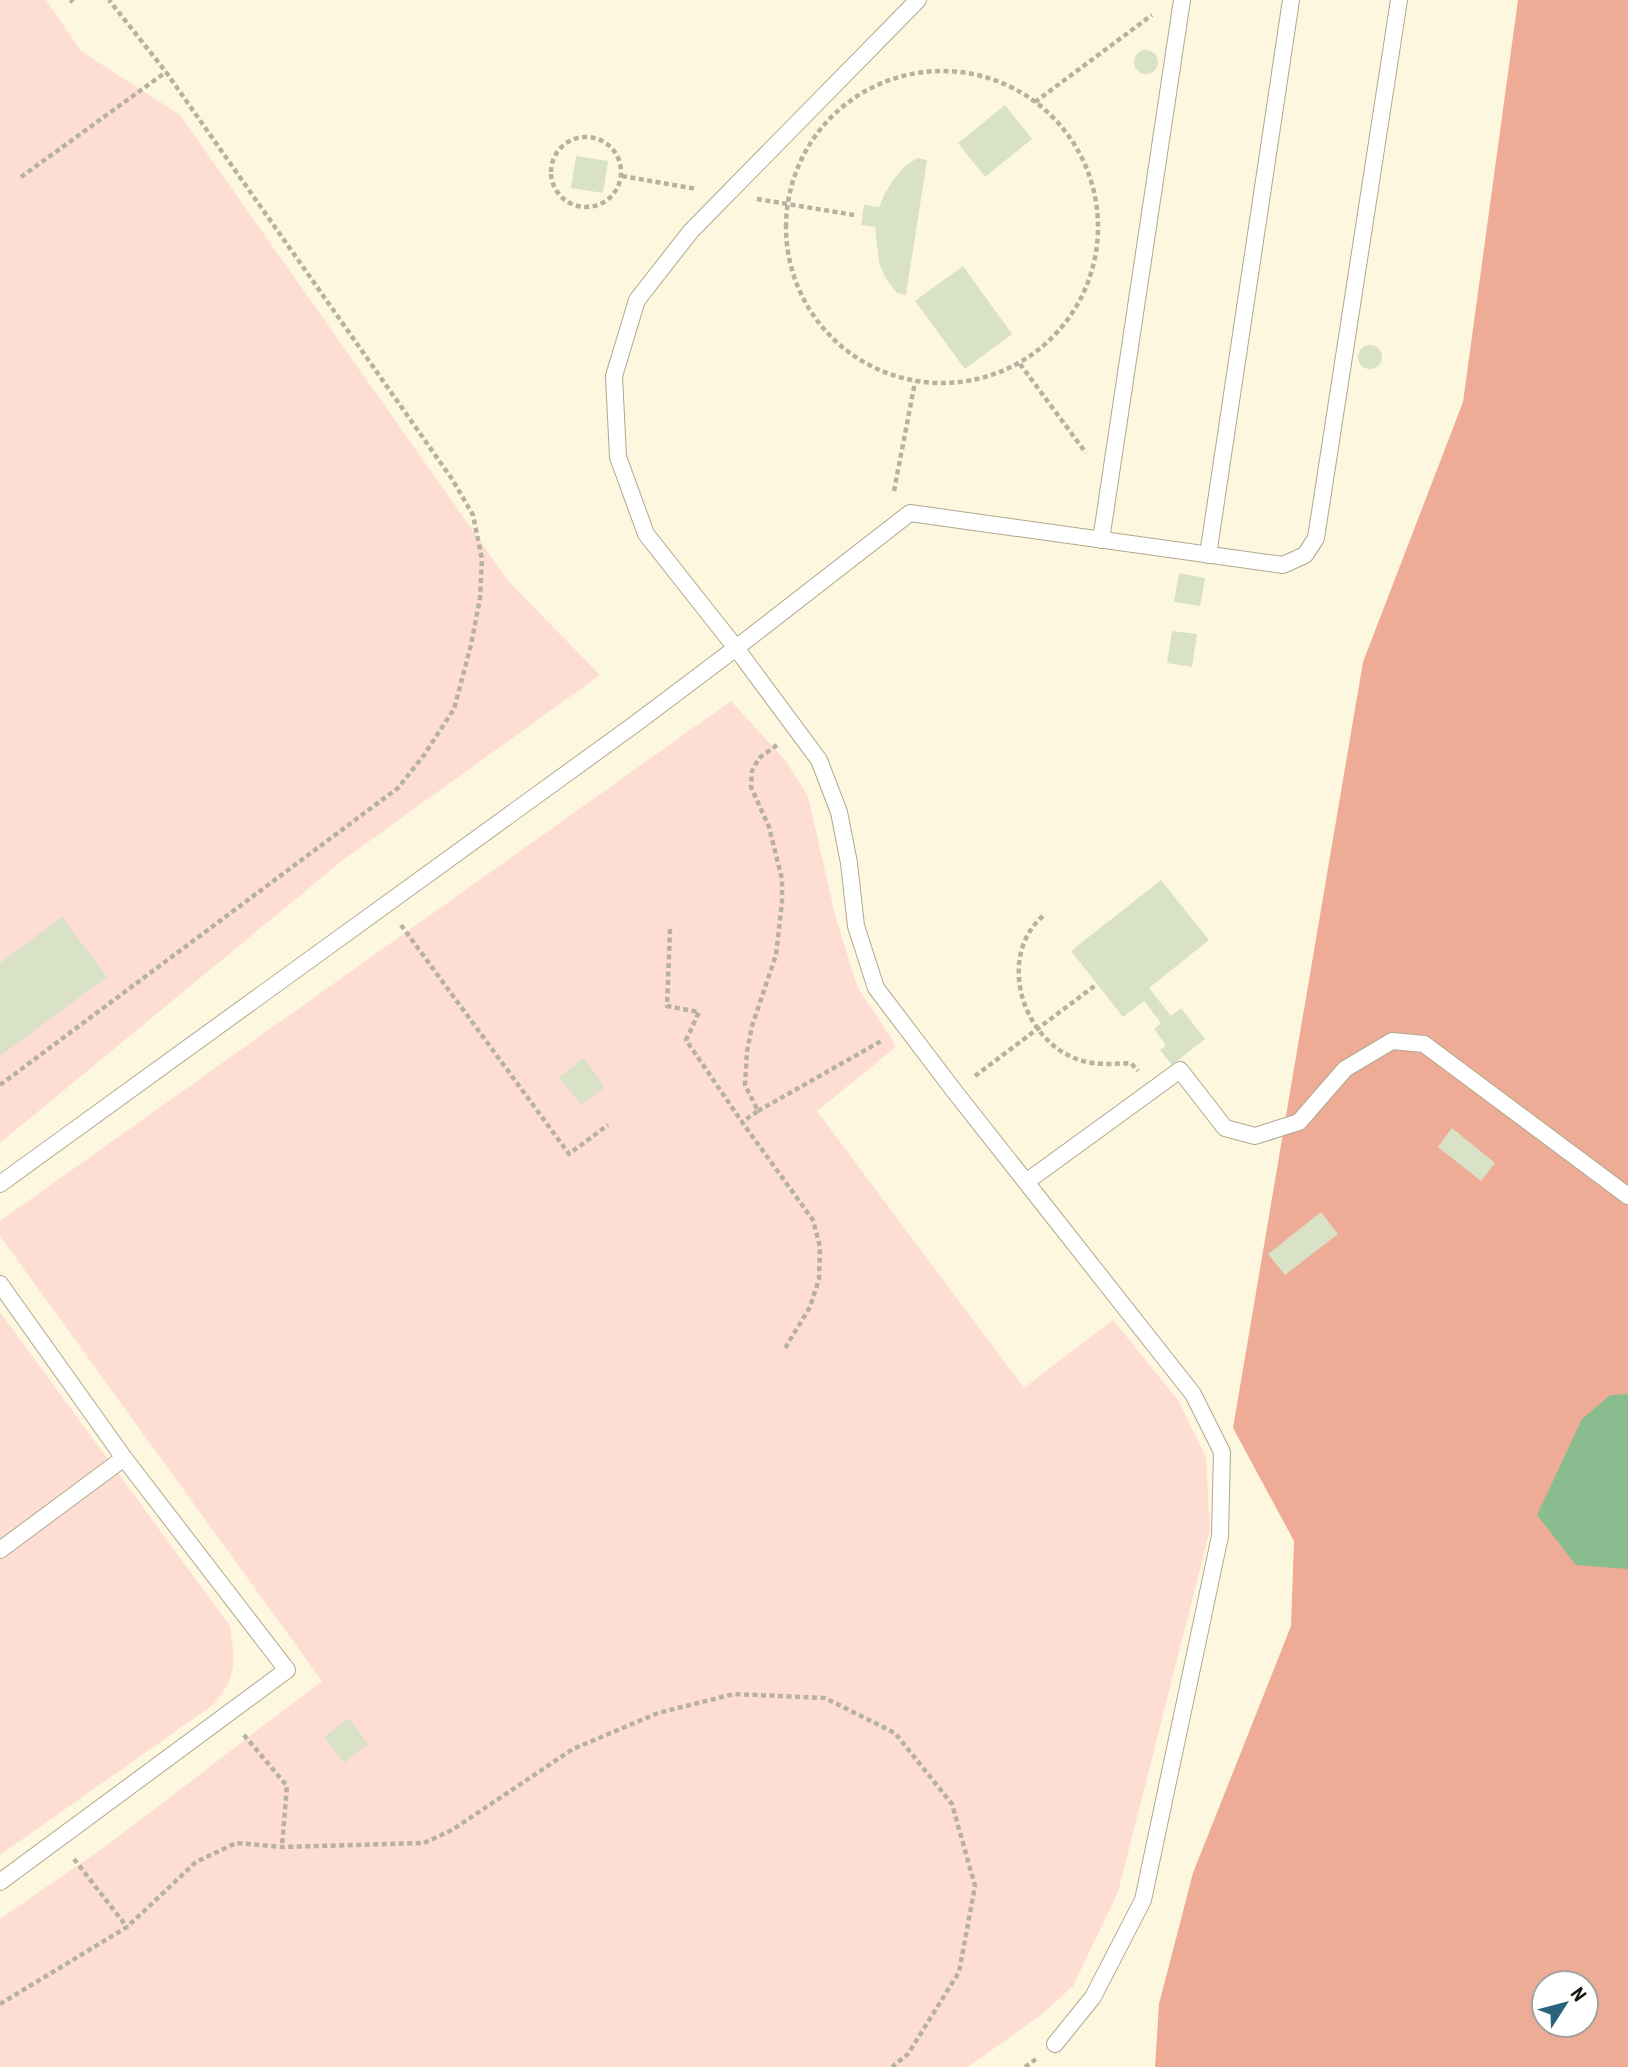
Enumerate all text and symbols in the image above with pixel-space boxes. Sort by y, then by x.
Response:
north arrow [1530,1969,1600,2039]
text: N [1566,1983,1591,2006]

